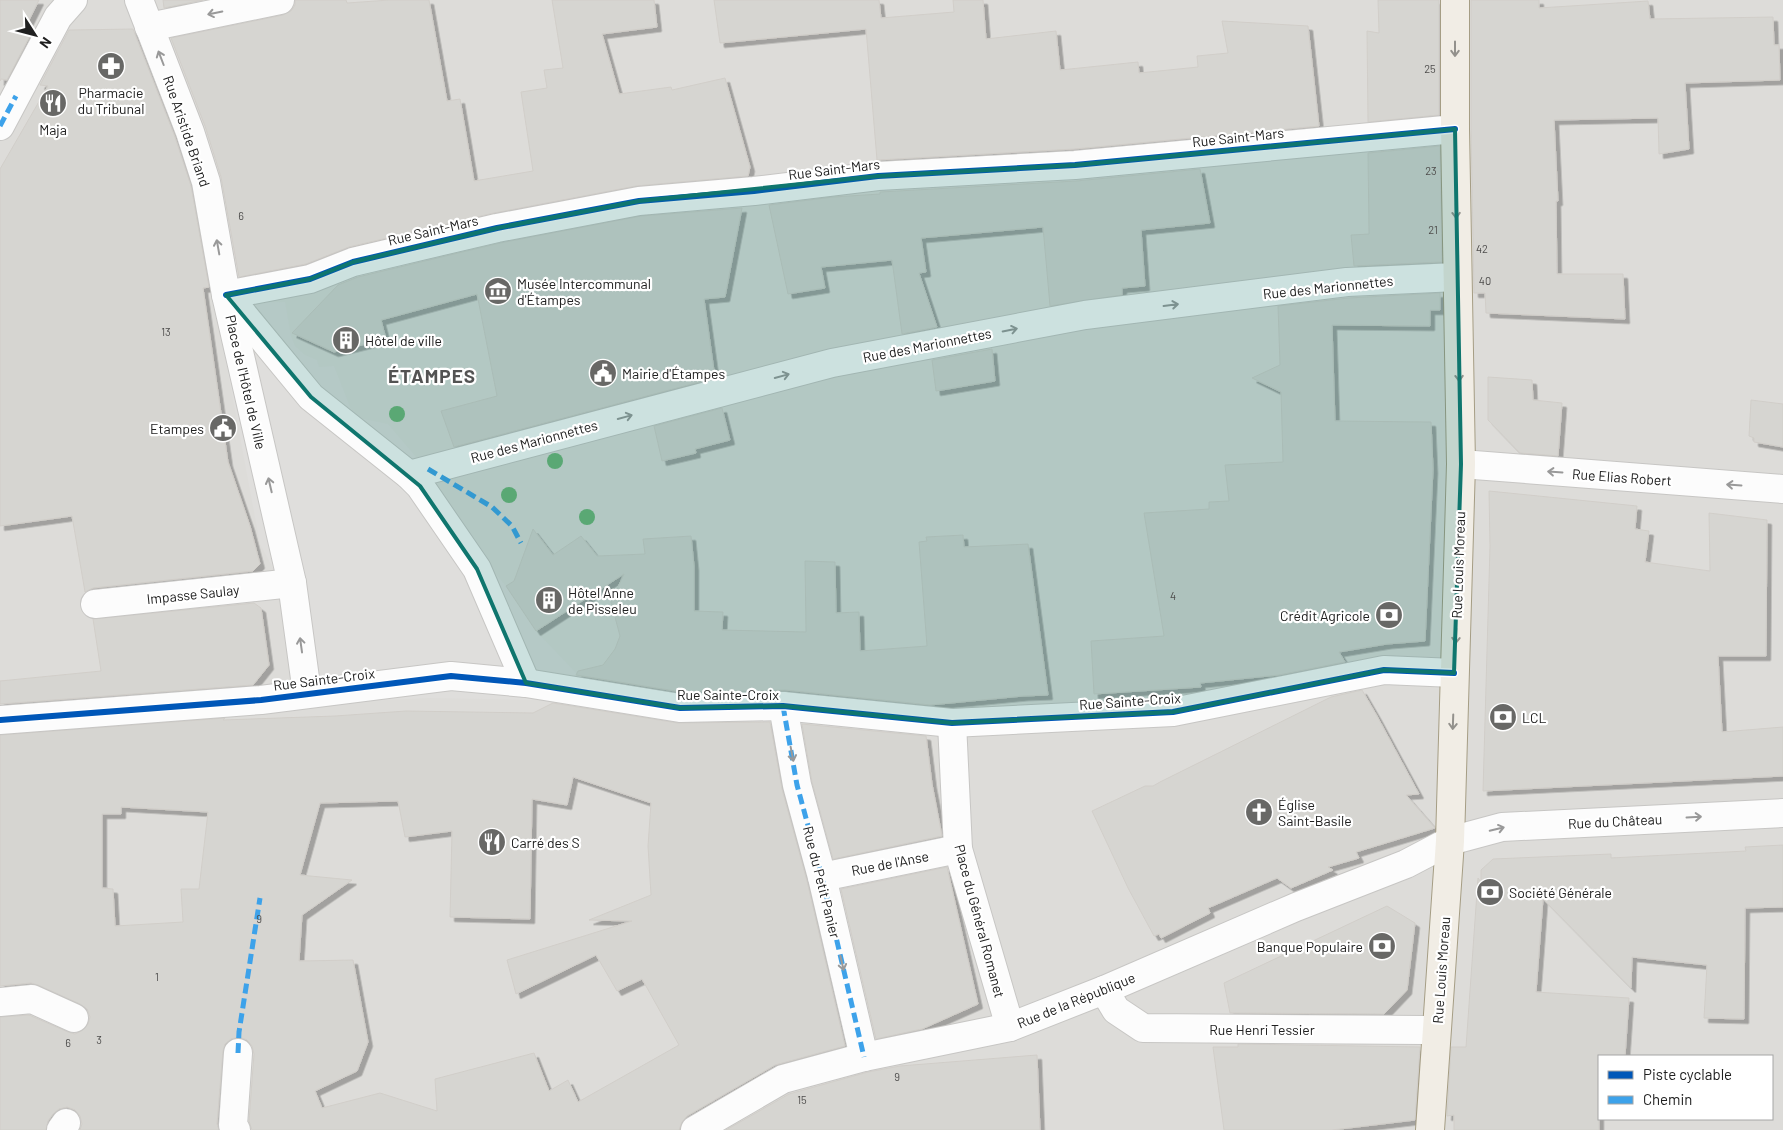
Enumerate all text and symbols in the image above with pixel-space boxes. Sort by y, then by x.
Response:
one-way arrow [207,8,223,18]
north arrow [10,10,60,60]
text: N [36,34,56,52]
one-way arrow [1450,40,1460,56]
pharmacy icon: Pharmacie du Tribunal [96,51,126,81]
one-way arrow [156,51,165,66]
house number: 25 [1424,62,1436,75]
street label: Rue Aristide Briand [160,73,214,189]
place label: Pharmacie du Tribunal [78,84,144,117]
restaurant icon: Maja [38,88,68,118]
place label: Maja [39,121,67,138]
street label: Rue Saint-Mars [1191,124,1285,150]
street label: Rue Saint-Mars [787,155,881,183]
house number: 23 [1425,164,1437,177]
one-way arrow [1451,202,1461,219]
house number: 6 [238,209,244,222]
street label: Rue Saint-Mars [386,211,480,249]
house number: 21 [1428,223,1438,236]
one-way arrow [212,239,222,255]
house number: 42 [1476,242,1488,255]
street label: Rue des Marionnettes [1262,272,1394,302]
house number: 40 [1479,274,1491,287]
place label: Musée Intercommunal d'Étampes [517,275,651,308]
museum icon: Musée Intercommunal d'Étampes [483,276,513,306]
one-way arrow [1162,299,1178,309]
street label: Place de l'Hôtel de Ville [222,313,270,451]
street label: Rue des Marionnettes [861,324,993,366]
one-way arrow [1002,324,1018,334]
house number: 13 [161,325,171,338]
building icon: Hôtel de ville [331,325,361,355]
place label: Hôtel de ville [365,332,442,349]
public building icon: Mairie d'Étampes [588,358,618,388]
district label: ÉTAMPES [388,364,476,387]
place label: Mairie d'Étampes [622,365,725,382]
one-way arrow [1454,365,1464,381]
one-way arrow [774,371,790,380]
one-way arrow [617,412,633,421]
public building icon: Etampes [208,413,238,443]
street label: Rue des Marionnettes [469,416,600,466]
place label: Etampes [150,420,204,437]
street label: Rue Elias Robert [1572,465,1672,489]
one-way arrow [1547,467,1563,476]
one-way arrow [265,478,274,494]
one-way arrow [1727,481,1743,490]
street label: Rue Louis Moreau [1448,511,1468,619]
street label: Impasse Saulay [146,581,241,607]
place label: Hôtel Anne de Pisseleu [568,584,637,617]
building icon: Hôtel Anne de Pisseleu [534,585,564,615]
house number: 4 [1170,589,1176,602]
bank icon: Crédit Agricole [1374,600,1404,630]
place label: Crédit Agricole [1280,607,1370,624]
one-way arrow [1451,627,1460,643]
one-way arrow [295,637,305,653]
street label: Rue Sainte-Croix [272,664,376,694]
street label: Rue Sainte-Croix [677,686,779,703]
street label: Rue Sainte-Croix [1079,689,1182,713]
bank icon: LCL [1488,702,1518,732]
place label: LCL [1522,709,1546,726]
one-way arrow [1448,714,1458,730]
one-way arrow [787,746,797,762]
place label: Église Saint-Basile [1278,796,1352,829]
church icon: Église Saint-Basile [1244,797,1274,827]
street label: Rue du Château [1567,810,1663,832]
one-way arrow [1685,813,1701,822]
street label: Rue du Petit Panier [800,824,844,940]
one-way arrow [1488,824,1504,833]
restaurant icon: Carré des S [477,827,507,857]
place label: Carré des S [511,834,580,851]
street label: Place du Général Romanet [951,842,1009,1000]
street label: Rue de l'Anse [850,847,930,879]
bank icon: Société Générale [1475,877,1505,907]
place label: Société Générale [1509,884,1612,901]
house number: 9 [256,912,262,925]
street label: Rue Louis Moreau [1429,916,1453,1024]
bank icon: Banque Populaire [1367,931,1397,961]
place label: Banque Populaire [1257,938,1363,955]
one-way arrow [838,954,847,970]
street label: Rue de la République [1015,969,1137,1031]
house number: 1 [155,970,159,983]
street label: Rue Henri Tessier [1209,1021,1315,1038]
house number: 3 [96,1033,102,1046]
house number: 6 [65,1036,71,1049]
legend [1598,1055,1773,1120]
text: Piste cyclable [1643,1065,1732,1083]
house number: 9 [894,1070,900,1083]
text: Chemin [1643,1090,1692,1108]
house number: 15 [797,1093,807,1106]

